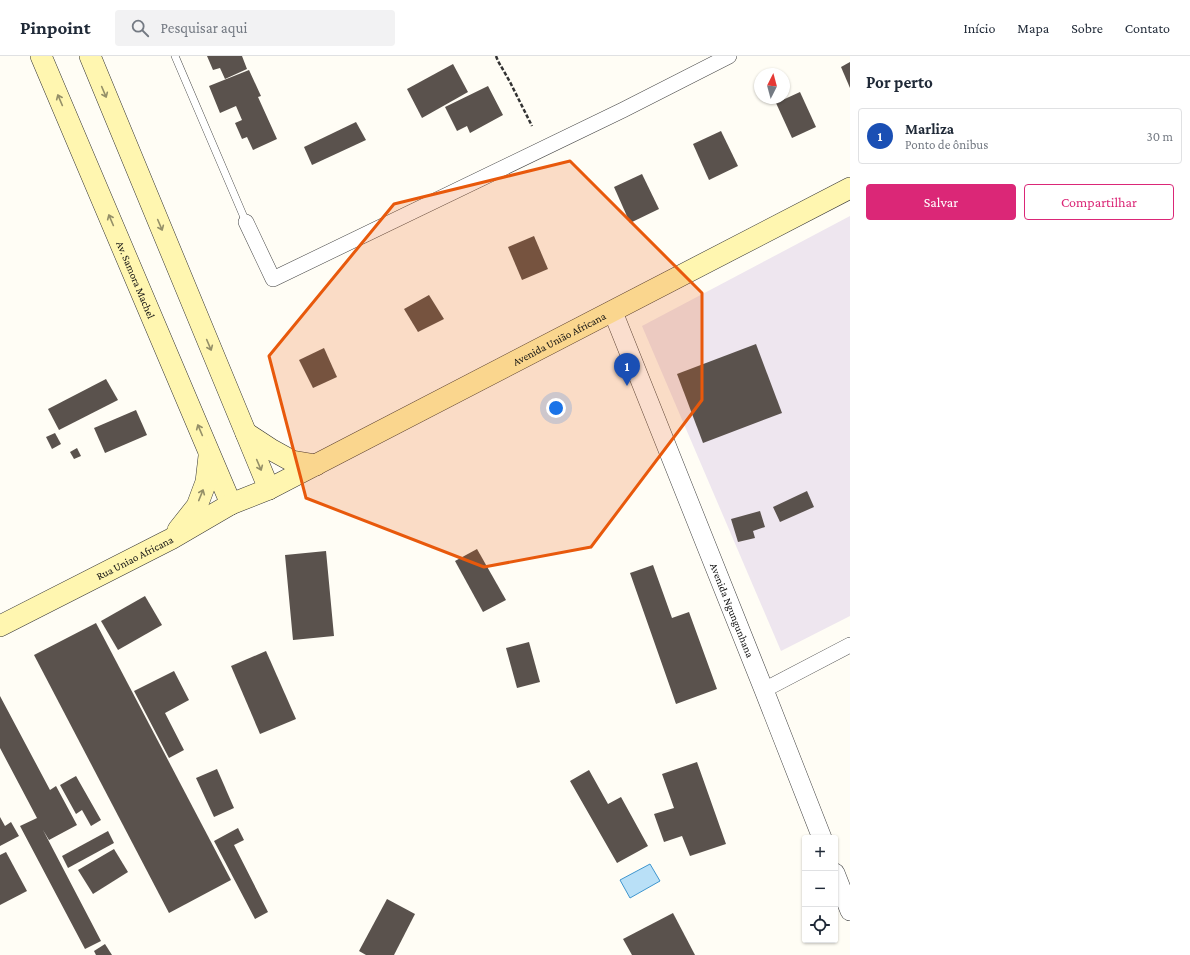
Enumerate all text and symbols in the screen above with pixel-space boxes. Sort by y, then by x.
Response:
search box [115,10,395,46]
text: Pinpoint [20,17,91,38]
icon: search [129,17,151,39]
text: Pesquisar aqui [161,20,247,36]
text: Início [964,20,995,36]
text: Mapa [1017,20,1049,36]
text: Sobre [1071,20,1103,36]
text: Contato [1125,20,1170,36]
north arrow [754,68,790,104]
text: Por perto [866,73,933,92]
one-way arrow [101,86,109,98]
one-way arrow [56,94,63,106]
text: Marliza [905,121,954,137]
text: 1 [878,129,882,144]
text: 30 m [1147,129,1173,144]
text: Ponto de ônibus [905,137,988,152]
button: Salvar [866,184,1016,220]
button: Compartilhar [1024,184,1174,220]
one-way arrow [106,214,114,226]
one-way arrow [156,219,164,231]
street label: Av. Samora Machel [114,239,158,320]
street label: Avenida União Africana [511,310,608,368]
one-way arrow [206,339,214,351]
pin: 1 [614,353,640,386]
your location [546,398,566,418]
one-way arrow [195,424,203,436]
one-way arrow [256,459,264,471]
one-way arrow [198,490,205,502]
street label: Rua Uniao Africana [94,533,175,582]
street label: Avenida Ngungunhana [708,561,756,659]
map controls [802,835,838,943]
button: + [802,835,838,871]
button: − [802,871,838,907]
button: locate [802,907,838,943]

